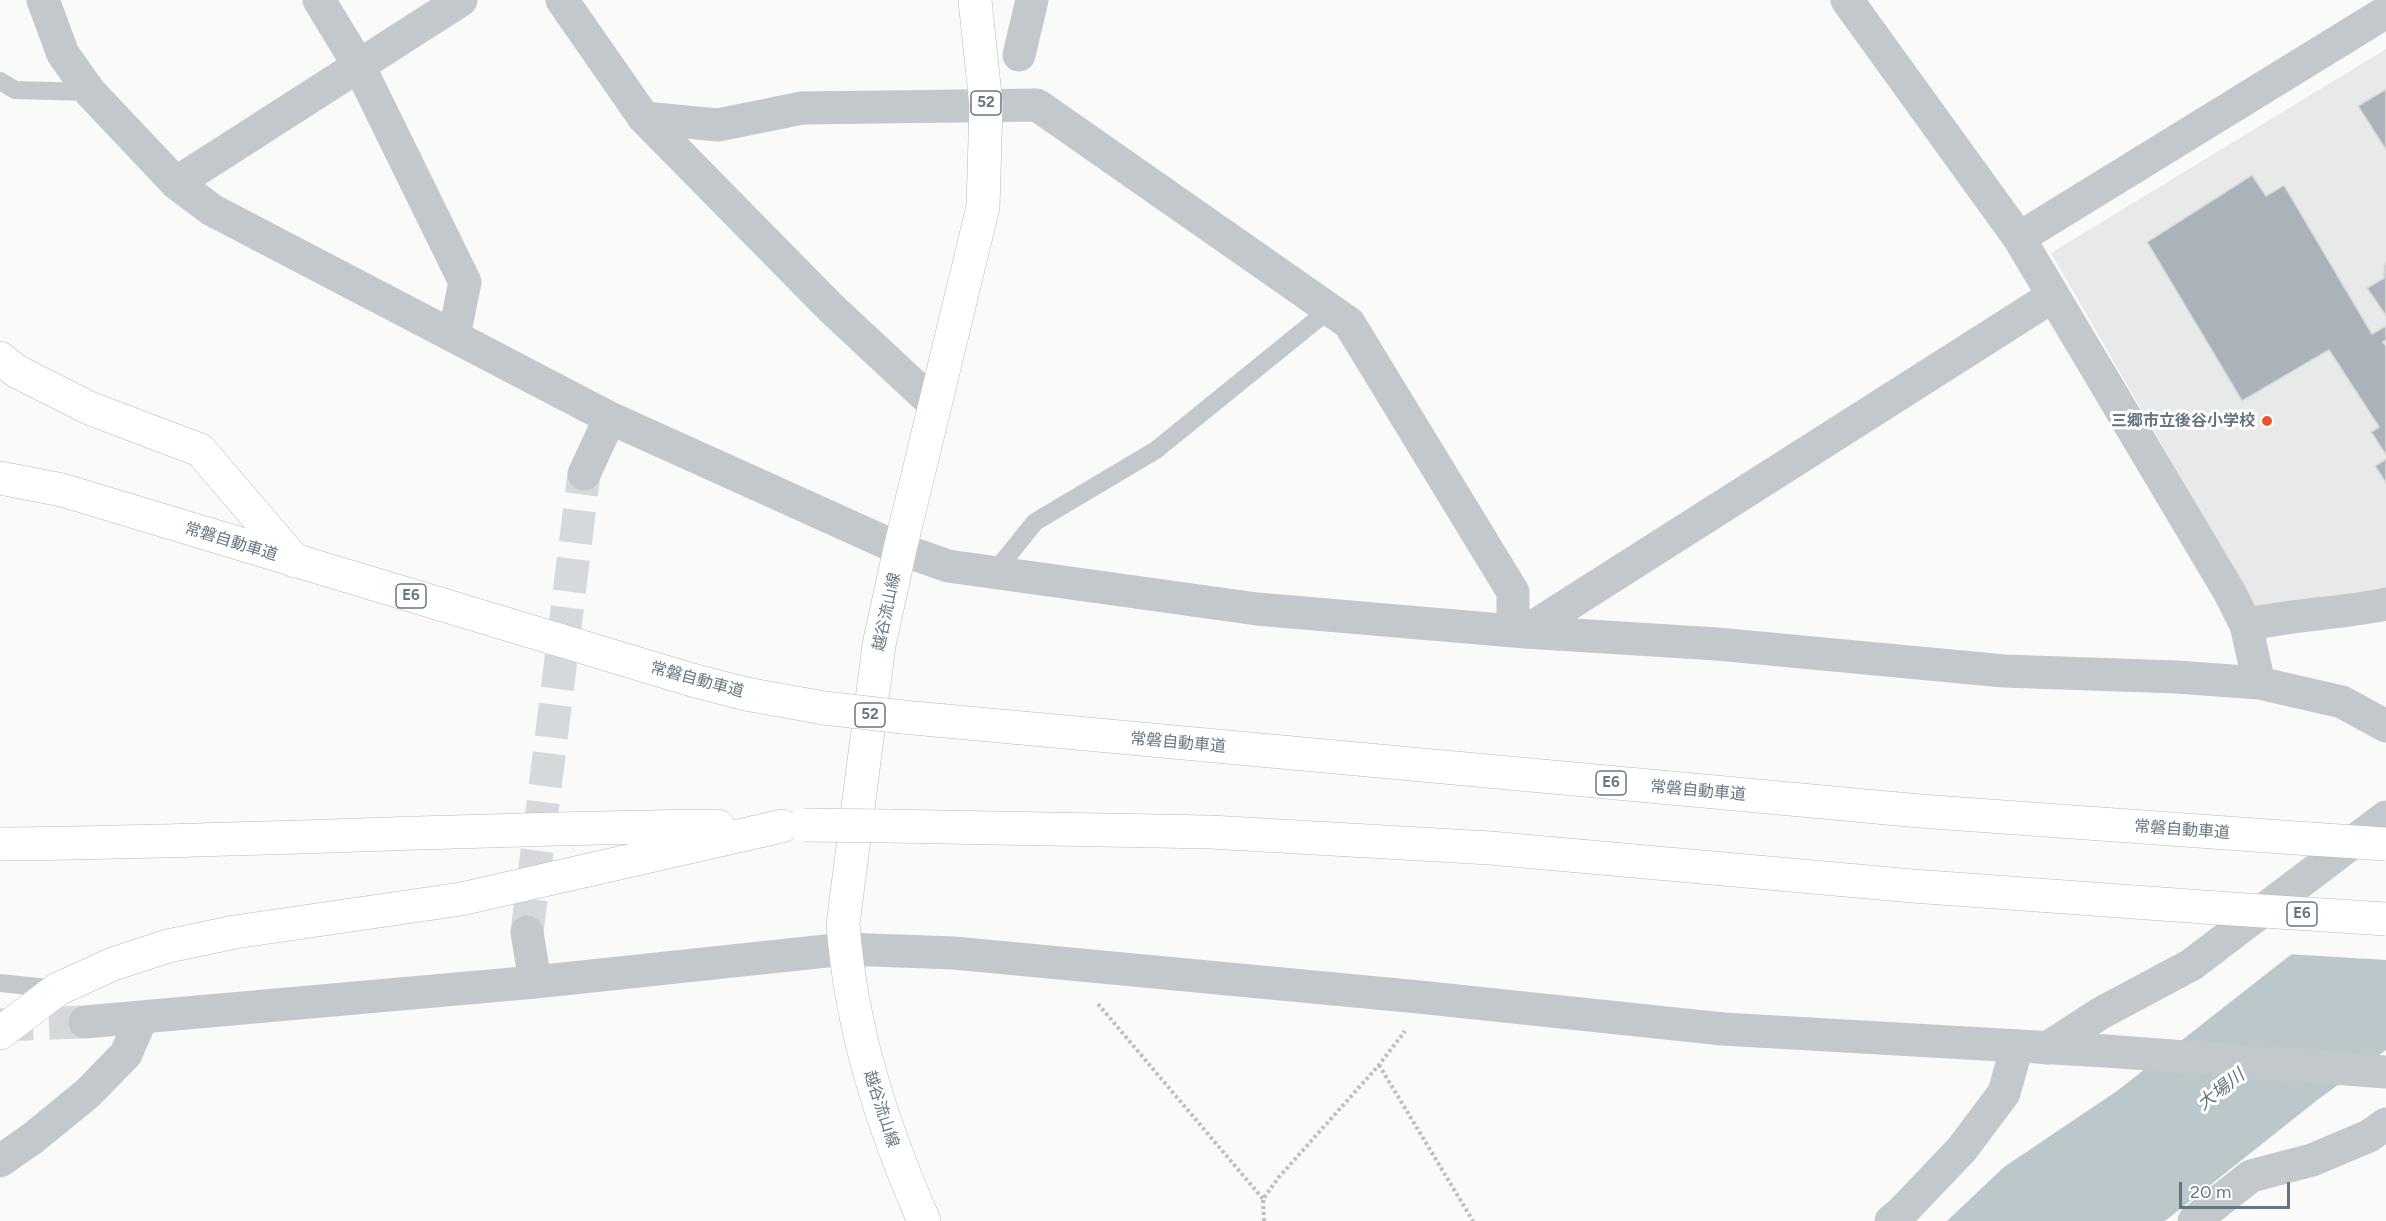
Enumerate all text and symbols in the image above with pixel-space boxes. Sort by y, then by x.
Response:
road number: 52 [971,91,1001,115]
place label: 三郷市立後谷小学校 [2111,411,2255,431]
marker: 三郷市立後谷小学校 [2260,414,2274,428]
street label: 常磐自動車道 [182,519,280,565]
street label: 越谷流山線 [869,571,905,653]
road number: E6 [396,584,426,608]
street label: 常磐自動車道 [648,658,746,702]
road number: 52 [855,703,885,727]
street label: 常磐自動車道 [1129,729,1227,757]
road number: E6 [1596,771,1626,795]
street label: 常磐自動車道 [1649,777,1747,805]
street label: 常磐自動車道 [2133,817,2231,843]
road number: E6 [2287,902,2317,926]
water label: 大場川 [2193,1065,2249,1115]
street label: 越谷流山線 [860,1068,902,1150]
scale bar [2182,1170,2293,1208]
text: 20 m [2190,1181,2231,1203]

